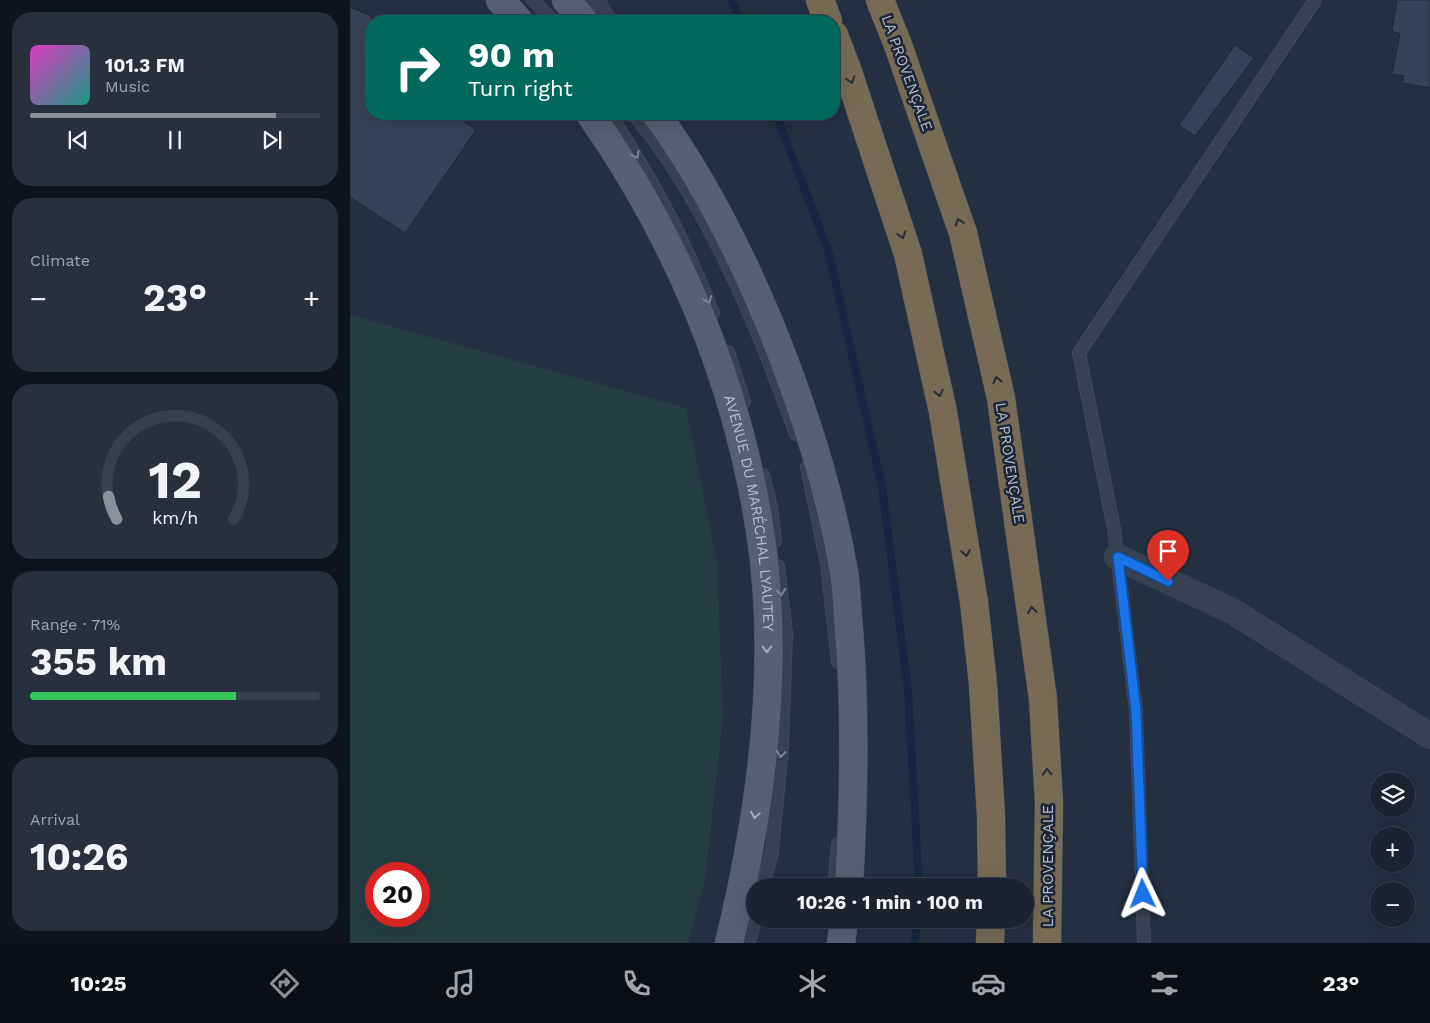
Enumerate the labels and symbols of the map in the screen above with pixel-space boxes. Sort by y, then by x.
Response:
street label: LA PROVENÇALE [878,12,936,134]
one-way arrow [845,76,855,84]
one-way arrow [629,149,639,158]
one-way arrow [955,219,965,227]
one-way arrow [896,230,906,238]
one-way arrow [702,295,712,304]
one-way arrow [992,376,1002,385]
one-way arrow [933,388,944,397]
street label: AVENUE DU MARÉCHAL LYAUTEY [720,393,777,632]
street label: LA PROVENÇALE [992,401,1028,525]
pin [1147,530,1189,581]
one-way arrow [960,549,971,557]
one-way arrow [775,588,786,596]
one-way arrow [1027,606,1038,614]
one-way arrow [762,646,773,654]
one-way arrow [776,751,787,759]
one-way arrow [1042,768,1053,776]
street label: LA PROVENÇALE [1039,805,1057,927]
one-way arrow [750,810,760,819]
speed limit sign: 20 [365,862,430,927]
position arrow [1116,867,1168,919]

